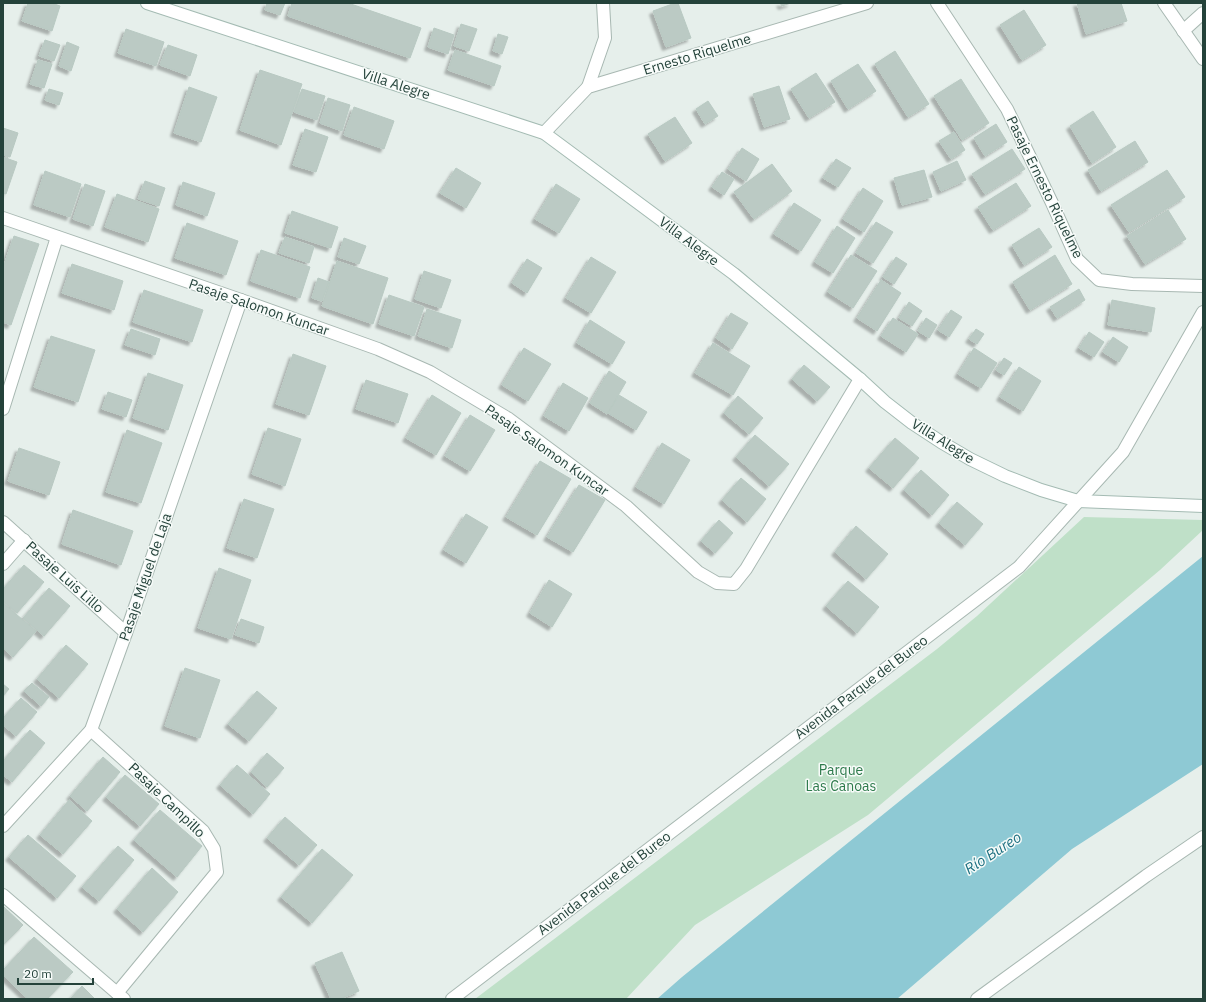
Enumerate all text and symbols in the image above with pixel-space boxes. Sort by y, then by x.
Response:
street label: Ernesto Riquelme [641,29,753,79]
street label: Villa Alegre [359,64,433,104]
street label: Pasaje Ernesto Riquelme [1003,113,1087,261]
street label: Villa Alegre [655,212,723,270]
street label: Pasaje Salomon Kuncar [186,274,332,340]
street label: Pasaje Salomon Kuncar [481,400,613,500]
street label: Villa Alegre [908,415,978,468]
street label: Pasaje Miguel de Laja [115,510,176,643]
street label: Pasaje Luis Lillo [22,537,108,617]
street label: Avenida Parque del Bureo [791,631,931,743]
street label: Pasaje Campillo [125,759,209,841]
park label: Parque Las Canoas [806,761,877,795]
street label: Avenida Parque del Bureo [534,827,674,939]
water label: Río Bureo [961,827,1025,878]
scale bar [18,960,93,986]
text: 20 m [24,966,52,981]

